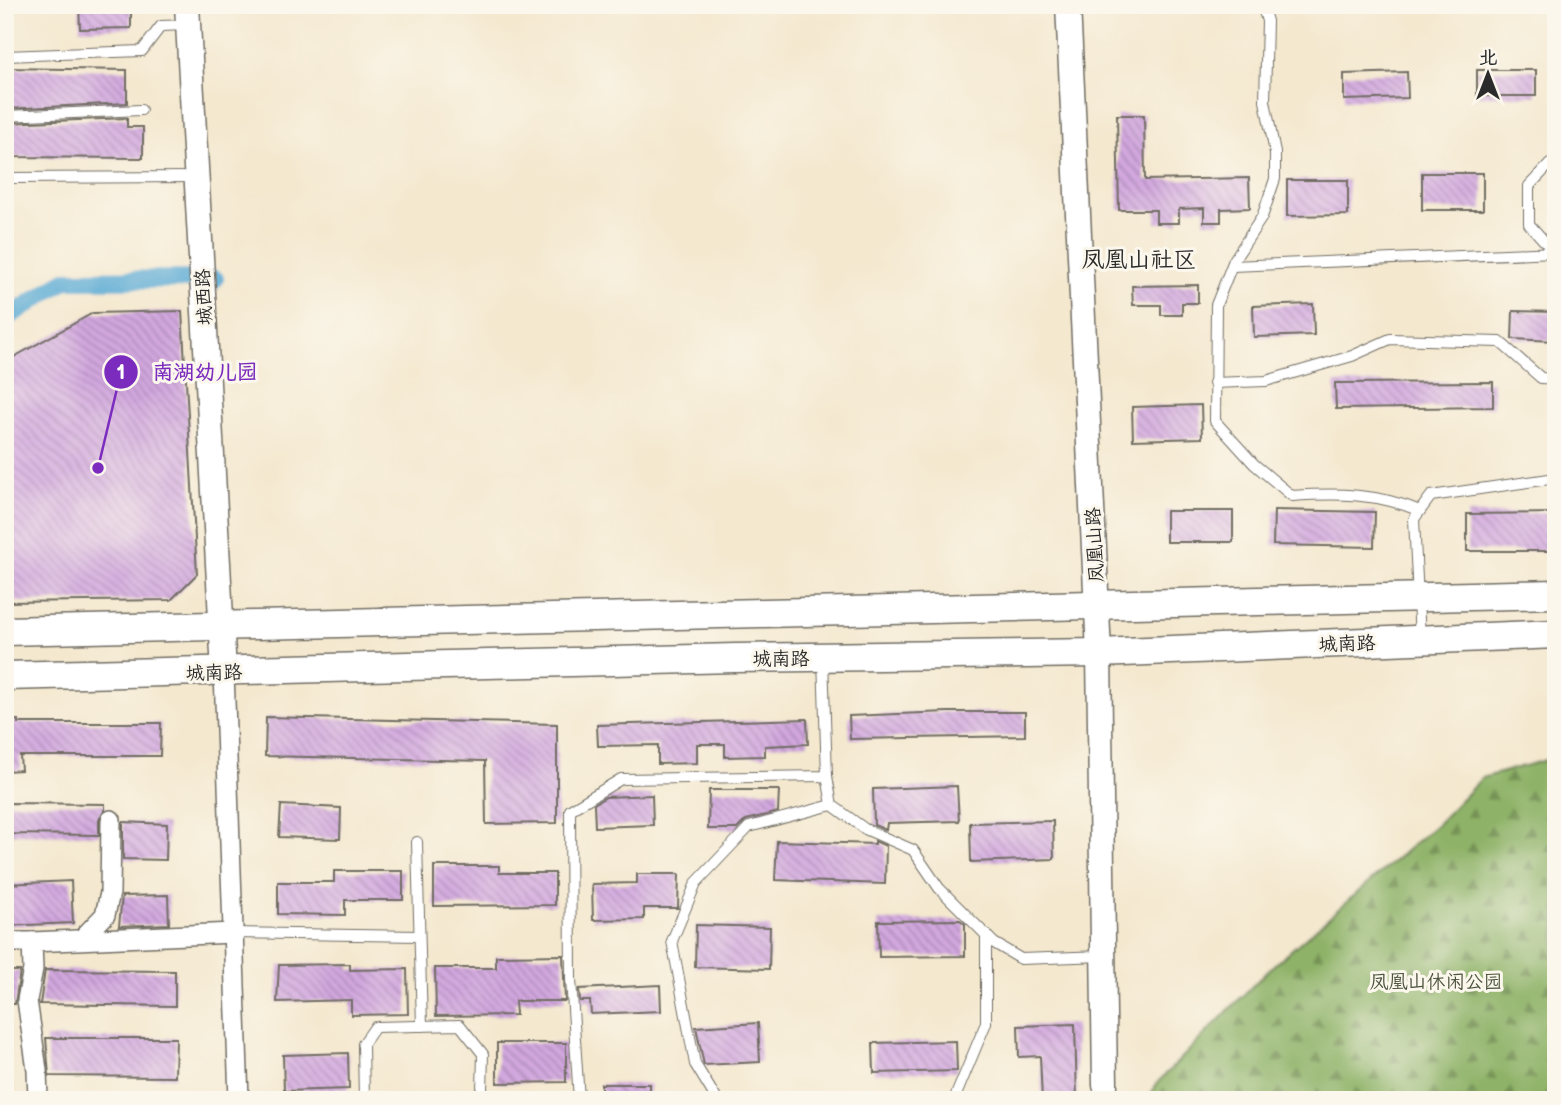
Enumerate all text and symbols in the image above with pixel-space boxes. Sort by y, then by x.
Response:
north arrow [1452,38,1522,108]
text: 北 [1478,47,1498,70]
district label: 凤凰山社区 [1082,246,1197,274]
street label: 城西路 [192,268,217,326]
callout: 南湖幼儿园 [103,351,271,393]
text: 1 [117,360,125,385]
text: 南湖幼儿园 [153,360,258,385]
street label: 凤凰山路 [1082,506,1109,583]
street label: 城南路 [1318,632,1376,657]
street label: 城南路 [752,648,810,671]
street label: 城南路 [185,662,243,685]
park label: 凤凰山休闲公园 [1369,971,1503,994]

